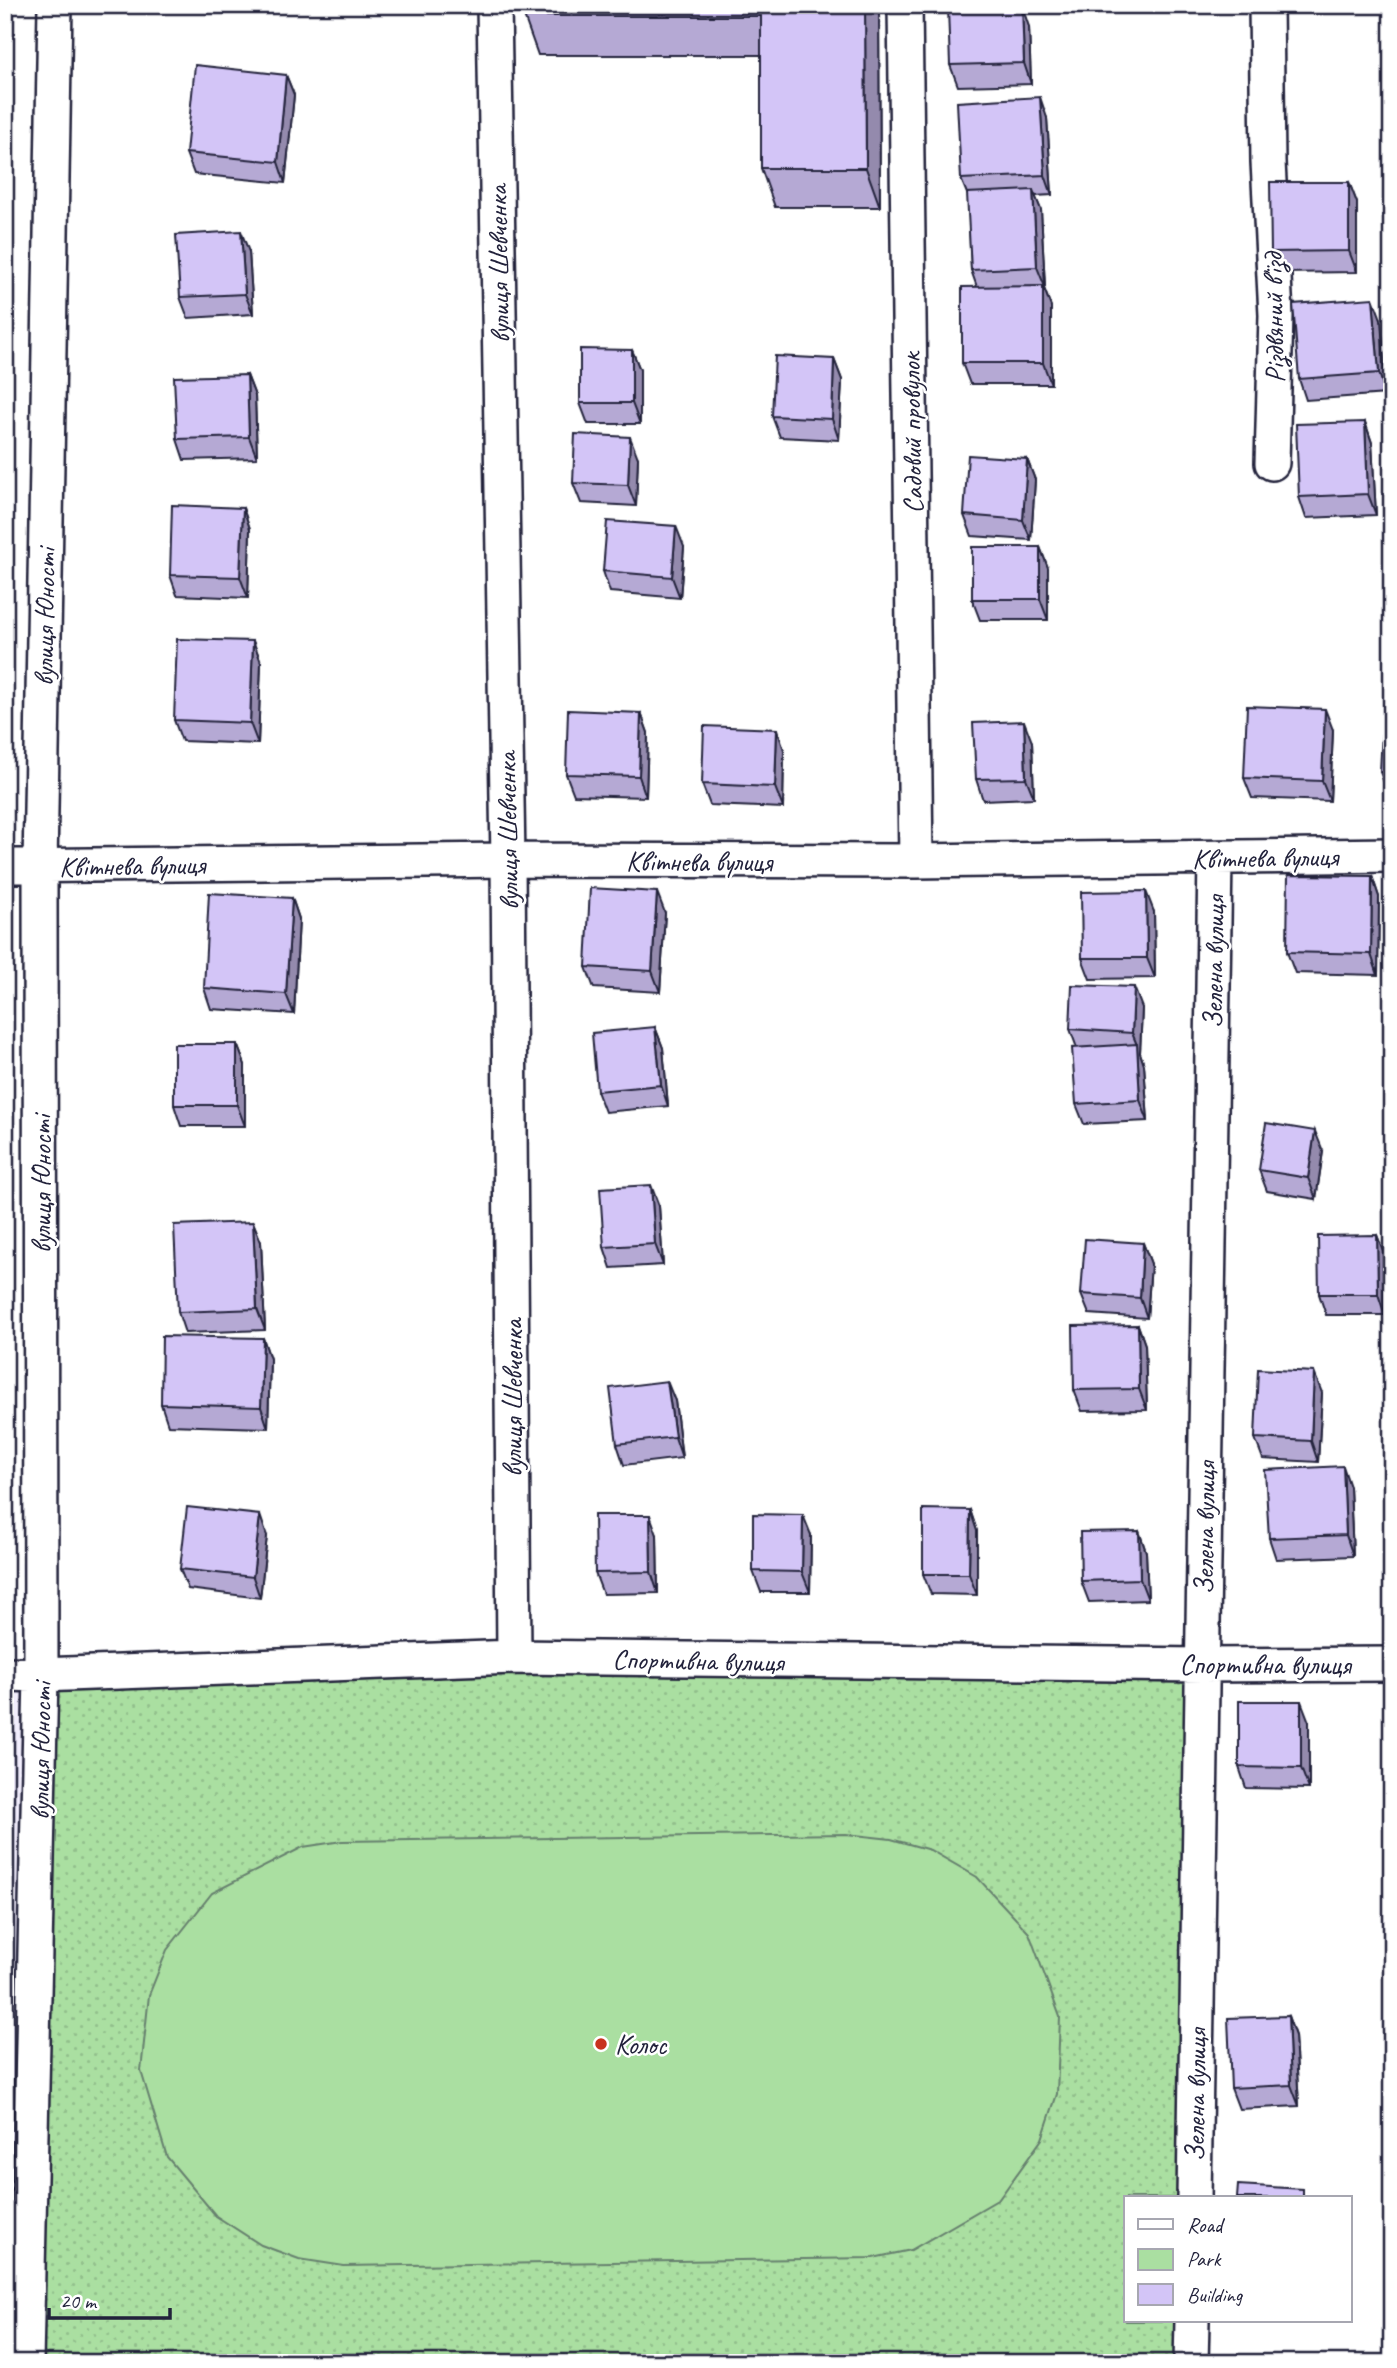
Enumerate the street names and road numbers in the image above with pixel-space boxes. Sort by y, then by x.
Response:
street label: вулиця Шевченка [480,182,517,343]
street label: Різдвяний в'їзд [1255,250,1293,383]
street label: Садовий провулок [893,349,930,514]
street label: вулиця Юності [26,544,63,686]
street label: вулиця Шевченка [489,749,526,910]
street label: Квітнева вулиця [1192,839,1341,876]
street label: Квітнева вулиця [626,844,774,879]
street label: Квітнева вулиця [59,847,208,884]
street label: Зелена вулиця [1195,893,1232,1029]
street label: вулиця Юності [24,1111,59,1253]
street label: вулиця Шевченка [495,1316,530,1477]
street label: Зелена вулиця [1186,1459,1223,1595]
street label: Спортивна вулиця [612,1642,786,1680]
street label: Спортивна вулиця [1179,1647,1353,1682]
street label: вулиця Юності [22,1678,59,1820]
street label: Зелена вулиця [1177,2026,1214,2162]

